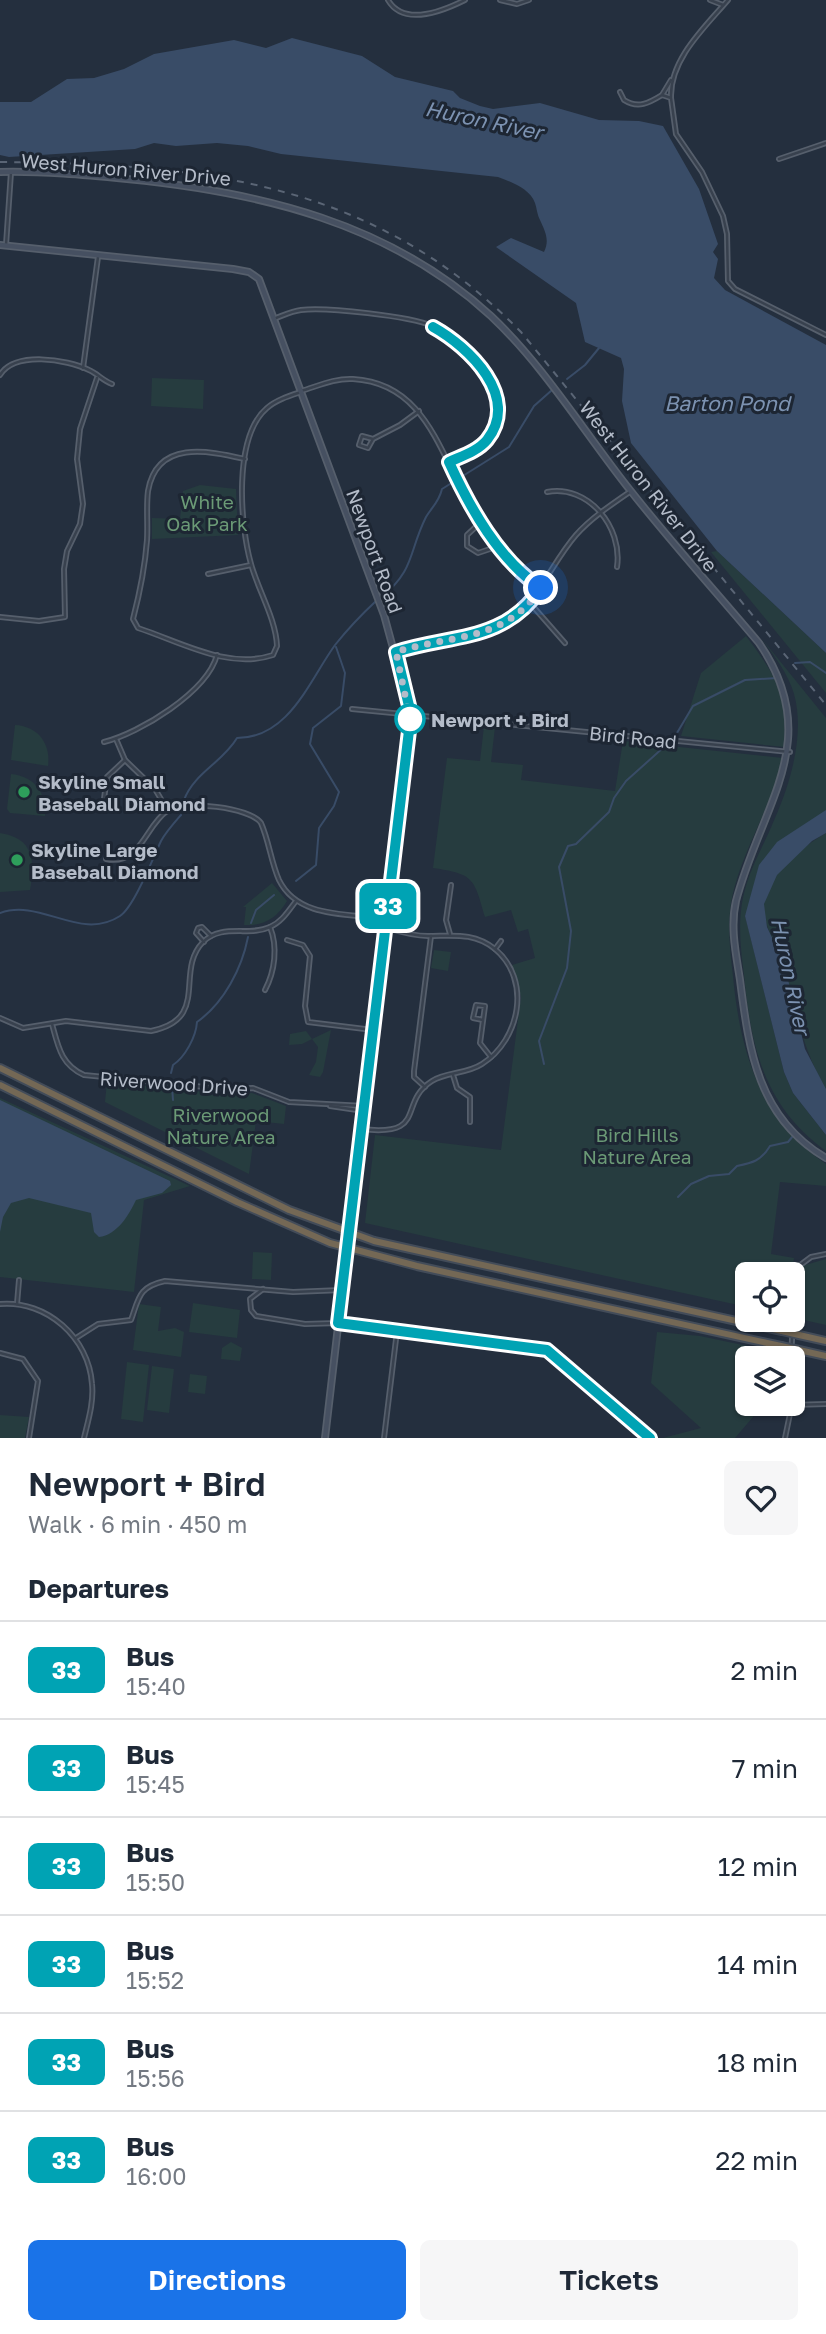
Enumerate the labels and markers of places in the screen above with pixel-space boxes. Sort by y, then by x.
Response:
marker: Newport + Bird [395,704,425,734]
place label: Newport + Bird [431,708,569,731]
place label: Skyline Small Baseball Diamond [38,770,205,815]
marker: Skyline Small Baseball Diamond [16,784,32,800]
place label: Skyline Large Baseball Diamond [31,838,198,883]
marker: Skyline Large Baseball Diamond [9,852,25,868]

